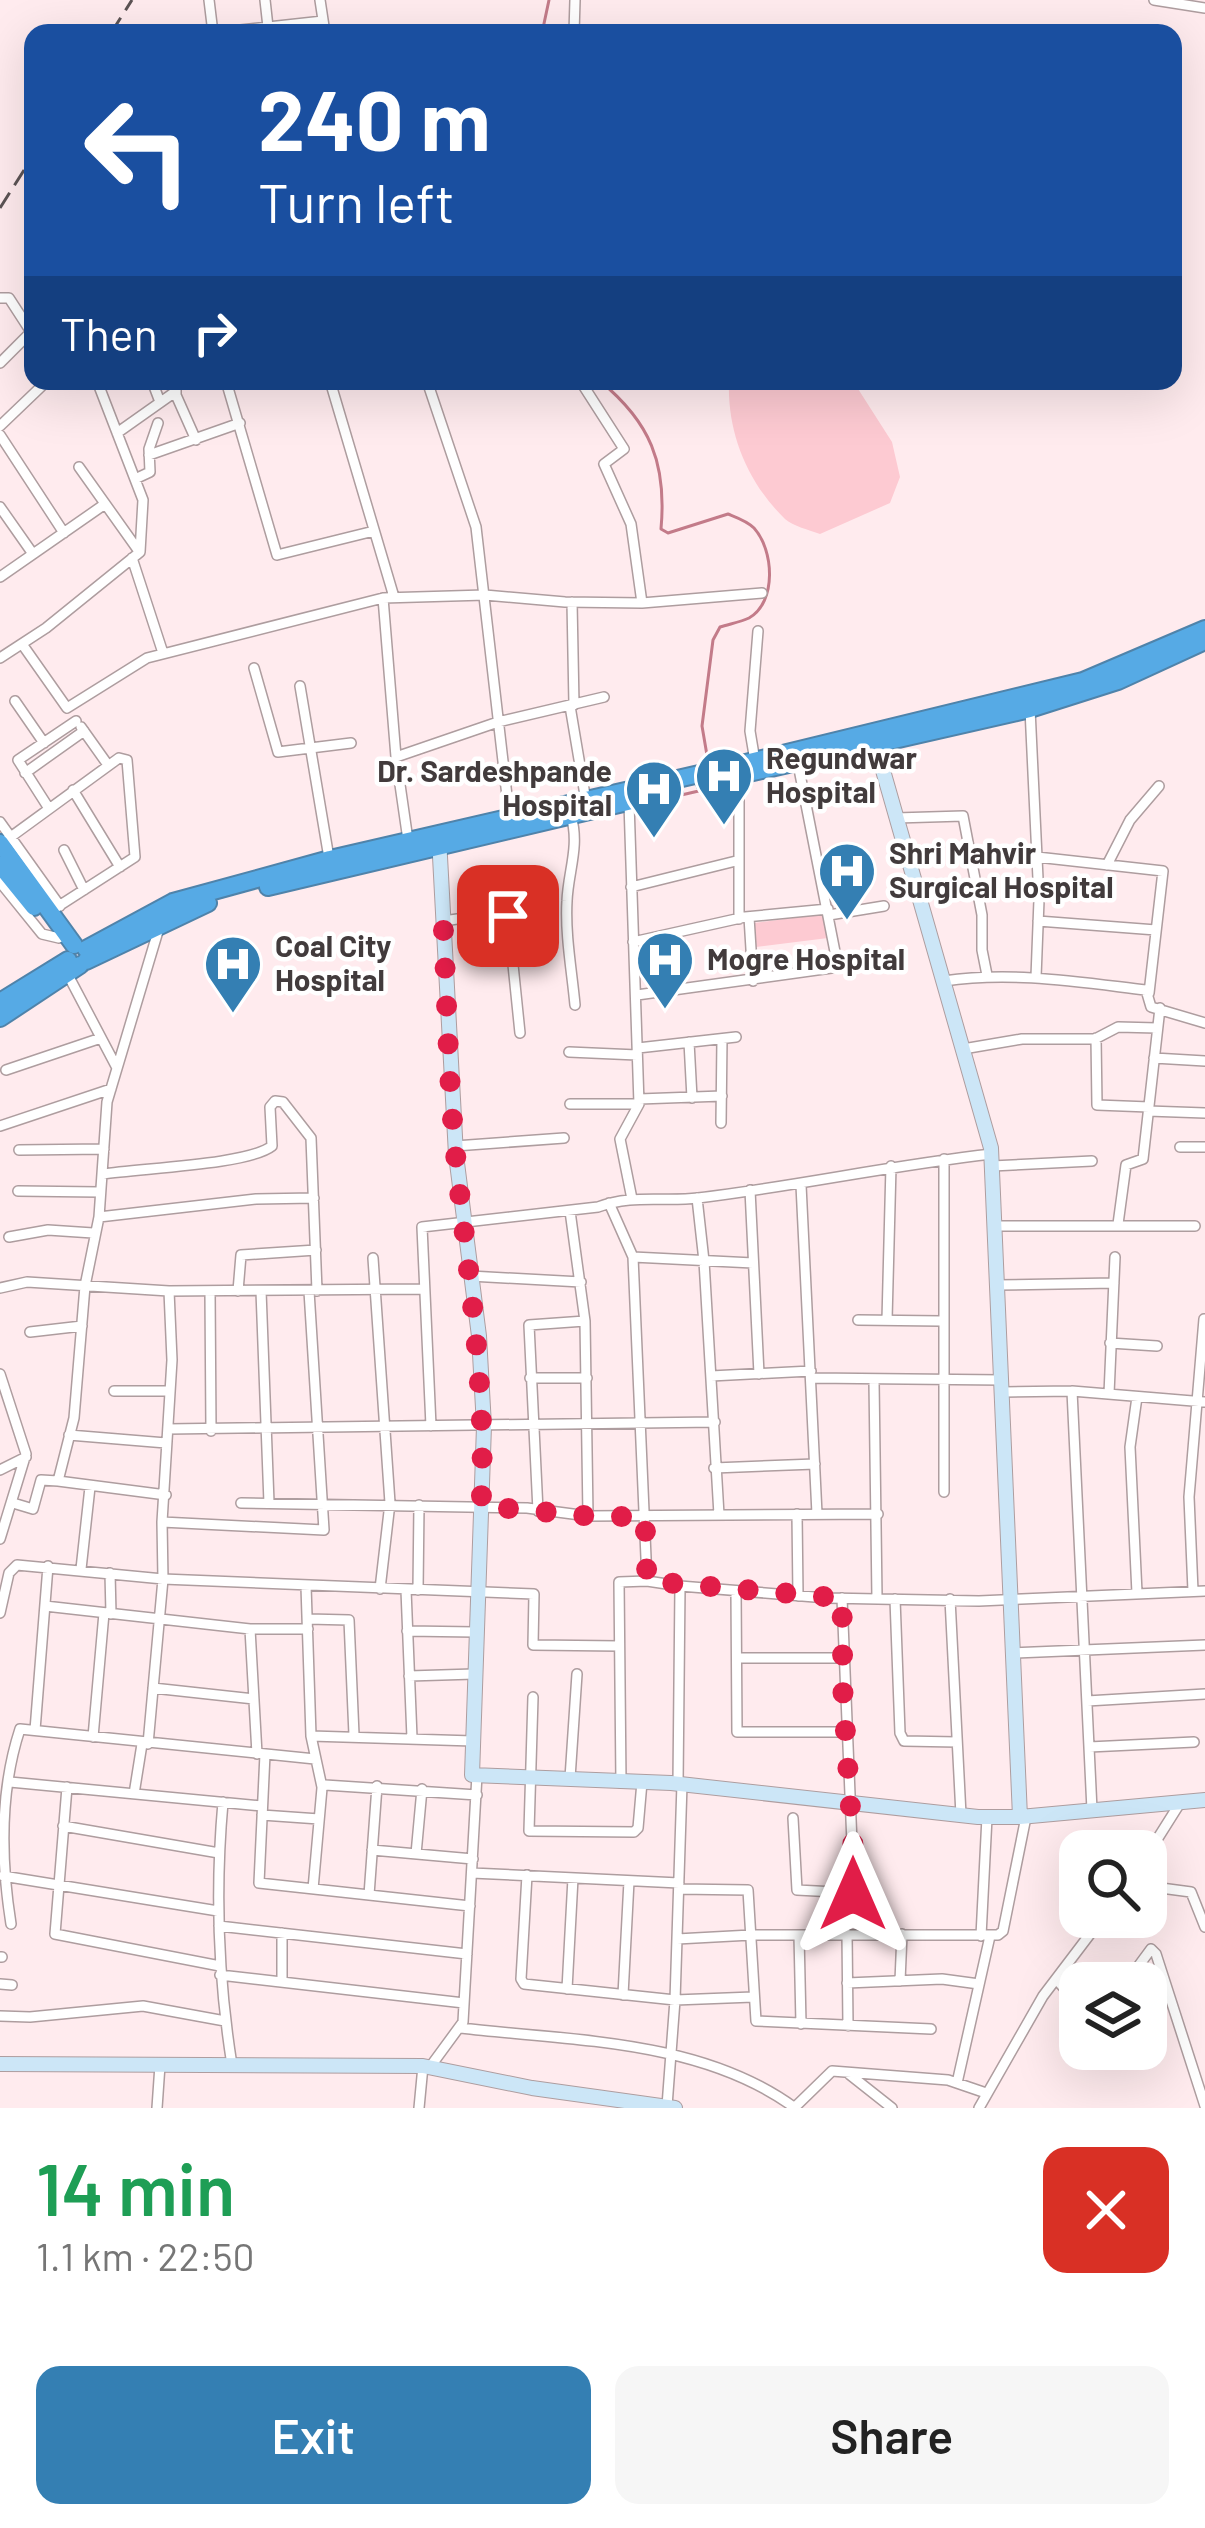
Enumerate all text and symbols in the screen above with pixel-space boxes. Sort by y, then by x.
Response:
text: 240 m [258,67,491,168]
icon: left [60,72,216,228]
text: Turn left [258,169,455,234]
icon: right [182,300,248,366]
text: Then [60,306,158,360]
place label: Regundwar Hospital [766,739,917,809]
hospital icon: Regundwar Hospital [693,745,755,827]
place label: Dr. Sardeshpande Hospital [377,752,612,822]
hospital icon: Dr. Sardeshpande Hospital [623,758,685,840]
place label: Shri Mahvir Surgical Hospital [889,834,1113,904]
hospital icon: Shri Mahvir Surgical Hospital [816,840,878,922]
pin [457,865,559,967]
icon: arrive [475,883,541,949]
place label: Coal City Hospital [275,927,392,997]
hospital icon: Mogre Hospital [634,929,696,1011]
hospital icon: Coal City Hospital [202,933,264,1015]
place label: Mogre Hospital [707,940,905,976]
map controls [1059,1830,1167,2070]
button: search [1059,1830,1167,1938]
position arrow [790,1831,916,1957]
button: layers [1059,1962,1167,2070]
text: 14 min [36,2144,235,2230]
button: close [1043,2147,1169,2273]
text: 1.1 km · 22:50 [36,2232,255,2279]
button: Exit [36,2366,591,2504]
button: Share [615,2366,1169,2504]

